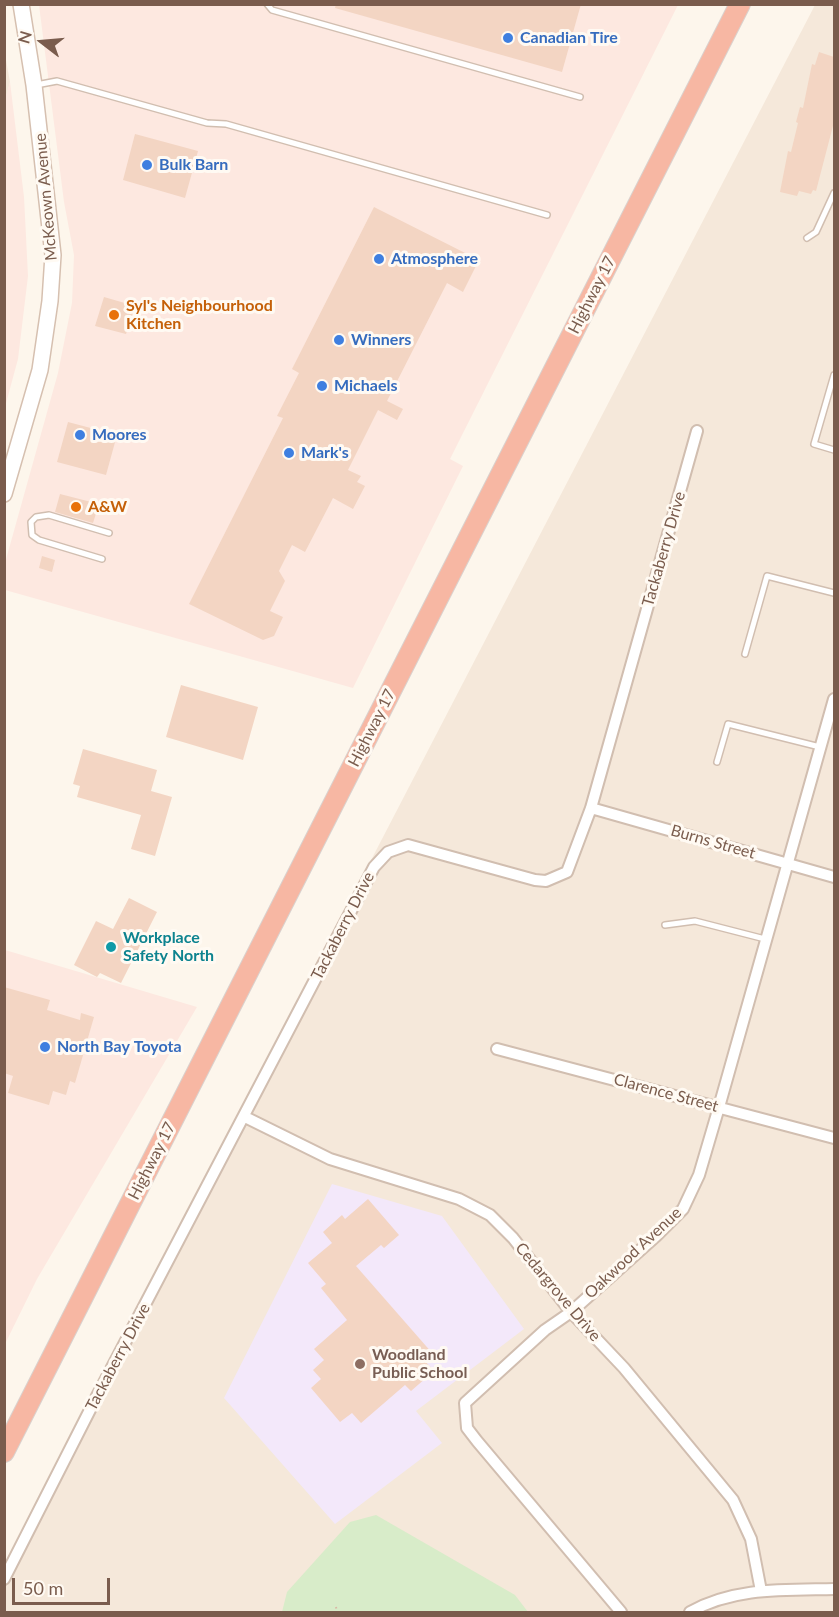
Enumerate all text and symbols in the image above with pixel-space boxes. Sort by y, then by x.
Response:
north arrow [12,12,72,72]
text: N [13,28,35,45]
place label: Canadian Tire [520,28,618,48]
marker: Canadian Tire [501,31,515,45]
street label: McKeown Avenue [31,132,61,262]
place label: Bulk Barn [159,155,228,175]
marker: Bulk Barn [140,158,154,172]
place label: Atmosphere [391,249,478,269]
marker: Atmosphere [372,252,386,266]
street label: Highway 17 [564,253,620,337]
place label: Syl's Neighbourhood Kitchen [126,296,273,334]
marker: Syl's Neighbourhood Kitchen [107,308,121,322]
place label: Winners [351,330,411,350]
marker: Winners [332,333,346,347]
place label: Michaels [334,376,397,396]
marker: Michaels [315,379,329,393]
place label: Moores [92,425,147,445]
marker: Moores [73,428,87,442]
place label: Mark's [301,443,349,463]
marker: Mark's [282,446,296,460]
street label: Tackaberry Drive [638,489,690,609]
place label: A&W [88,497,127,517]
marker: A&W [69,500,83,514]
street label: Highway 17 [344,686,400,770]
street label: Burns Street [669,821,757,863]
street label: Tackaberry Drive [307,869,379,983]
place label: Workplace Safety North [123,928,214,966]
marker: Workplace Safety North [104,940,118,954]
place label: North Bay Toyota [57,1037,182,1057]
marker: North Bay Toyota [38,1040,52,1054]
street label: Clarence Street [612,1070,720,1116]
street label: Highway 17 [124,1119,180,1203]
street label: Oakwood Avenue [581,1203,685,1303]
street label: Cedargrove Drive [511,1239,605,1345]
street label: Tackaberry Drive [82,1300,154,1414]
place label: Woodland Public School [372,1345,467,1383]
marker: Woodland Public School [353,1357,367,1371]
scale bar [15,1566,112,1604]
text: 50 m [23,1577,63,1599]

